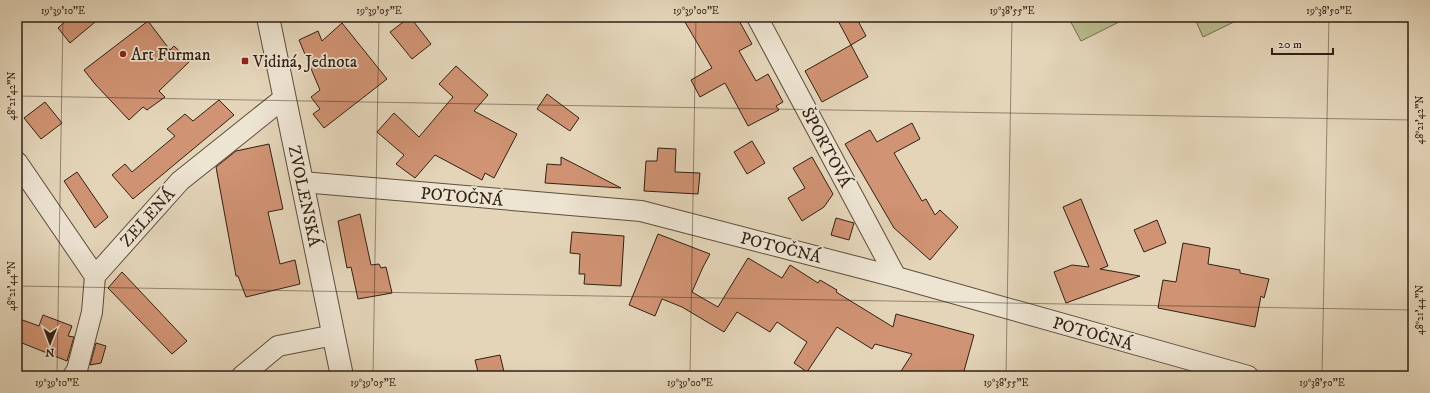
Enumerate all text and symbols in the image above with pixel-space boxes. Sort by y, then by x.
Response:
text: 19°39'10"E [41,5,85,17]
text: 19°39'05"E [356,5,402,17]
text: 19°39'00"E [673,5,719,17]
text: 19°38'55"E [989,5,1035,17]
text: 19°38'50"E [1306,5,1352,17]
scale bar [1272,30,1333,56]
text: 20 m [1278,37,1302,52]
place label: Art Furman [131,44,211,66]
marker: Art Furman [118,49,128,59]
place label: Vidiná, Jednota [252,51,358,73]
marker: Vidiná, Jednota [240,56,250,66]
text: 48°21'42"N [6,72,18,120]
text: 48°21'42"N [1414,96,1426,144]
street label: ŠPORTOVÁ [796,103,857,191]
street label: ZVOLENSKÁ [283,143,327,249]
street label: POTOČNÁ [420,181,504,212]
street label: ZELENÁ [115,183,180,252]
street label: POTOČNÁ [738,226,824,269]
text: 48°21'44"N [6,261,18,311]
text: 48°21'44"N [1414,285,1426,335]
street label: POTOČNÁ [1050,311,1136,356]
north arrow [30,323,70,363]
text: N [45,345,54,359]
text: 19°39'10"E [35,377,79,389]
text: 19°39'05"E [350,377,396,389]
text: 19°39'00"E [667,377,713,389]
text: 19°38'55"E [983,377,1029,389]
text: 19°38'50"E [1299,377,1345,389]

